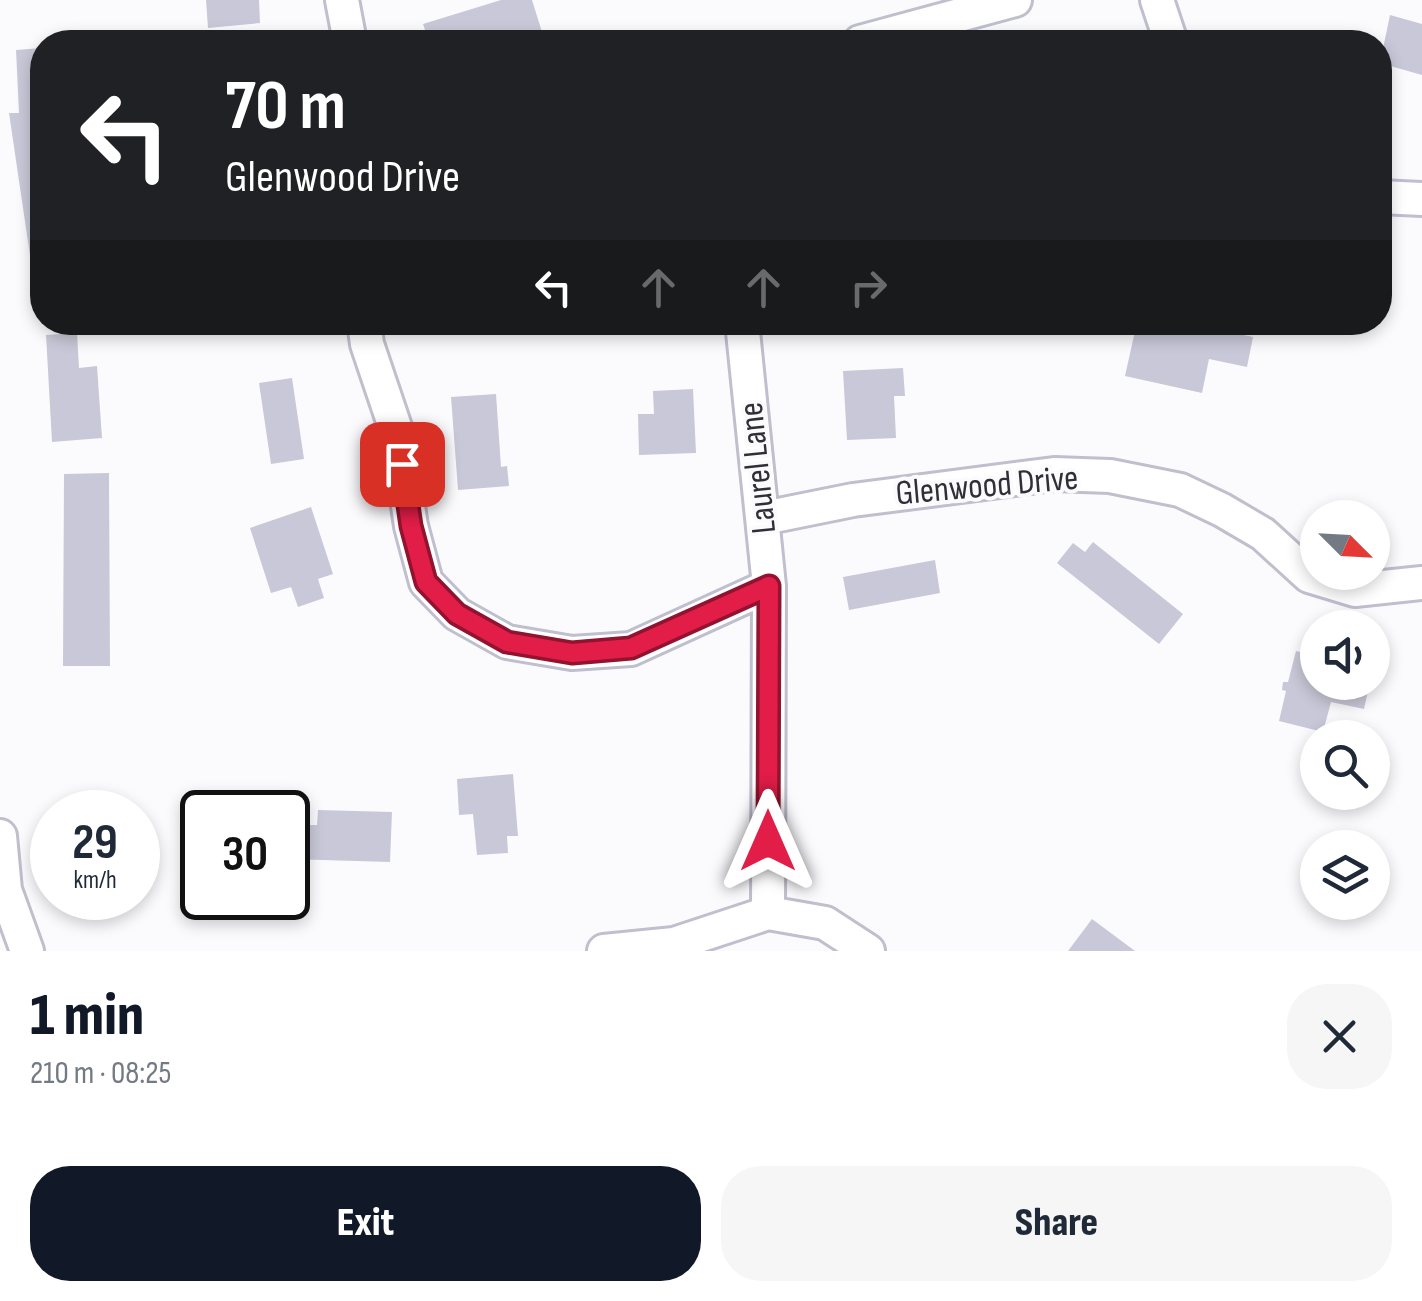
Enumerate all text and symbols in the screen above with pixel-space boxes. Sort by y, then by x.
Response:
text: 70 m [225,65,346,149]
icon: left [60,70,190,200]
text: Glenwood Drive [225,150,460,205]
icon: left [526,260,581,315]
icon: ahead [631,260,686,315]
icon: ahead [736,260,791,315]
icon: right [841,260,896,315]
street label: Laurel Lane [730,400,786,536]
pin [360,422,445,507]
icon: arrive [375,437,430,492]
street label: Glenwood Drive [894,457,1080,515]
north arrow [1300,500,1390,590]
map controls [1300,500,1390,920]
button: sound [1300,610,1390,700]
button: search [1300,720,1390,810]
position arrow [716,789,820,893]
speed limit sign: 30 [180,790,310,920]
text: 29 [72,813,118,873]
button: layers [1300,830,1390,920]
text: km/h [73,865,117,896]
text: 1 min [30,980,144,1052]
button: close [1287,984,1392,1089]
text: 210 m · 08:25 [30,1054,171,1093]
button: Exit [30,1166,701,1281]
button: Share [721,1166,1392,1281]

